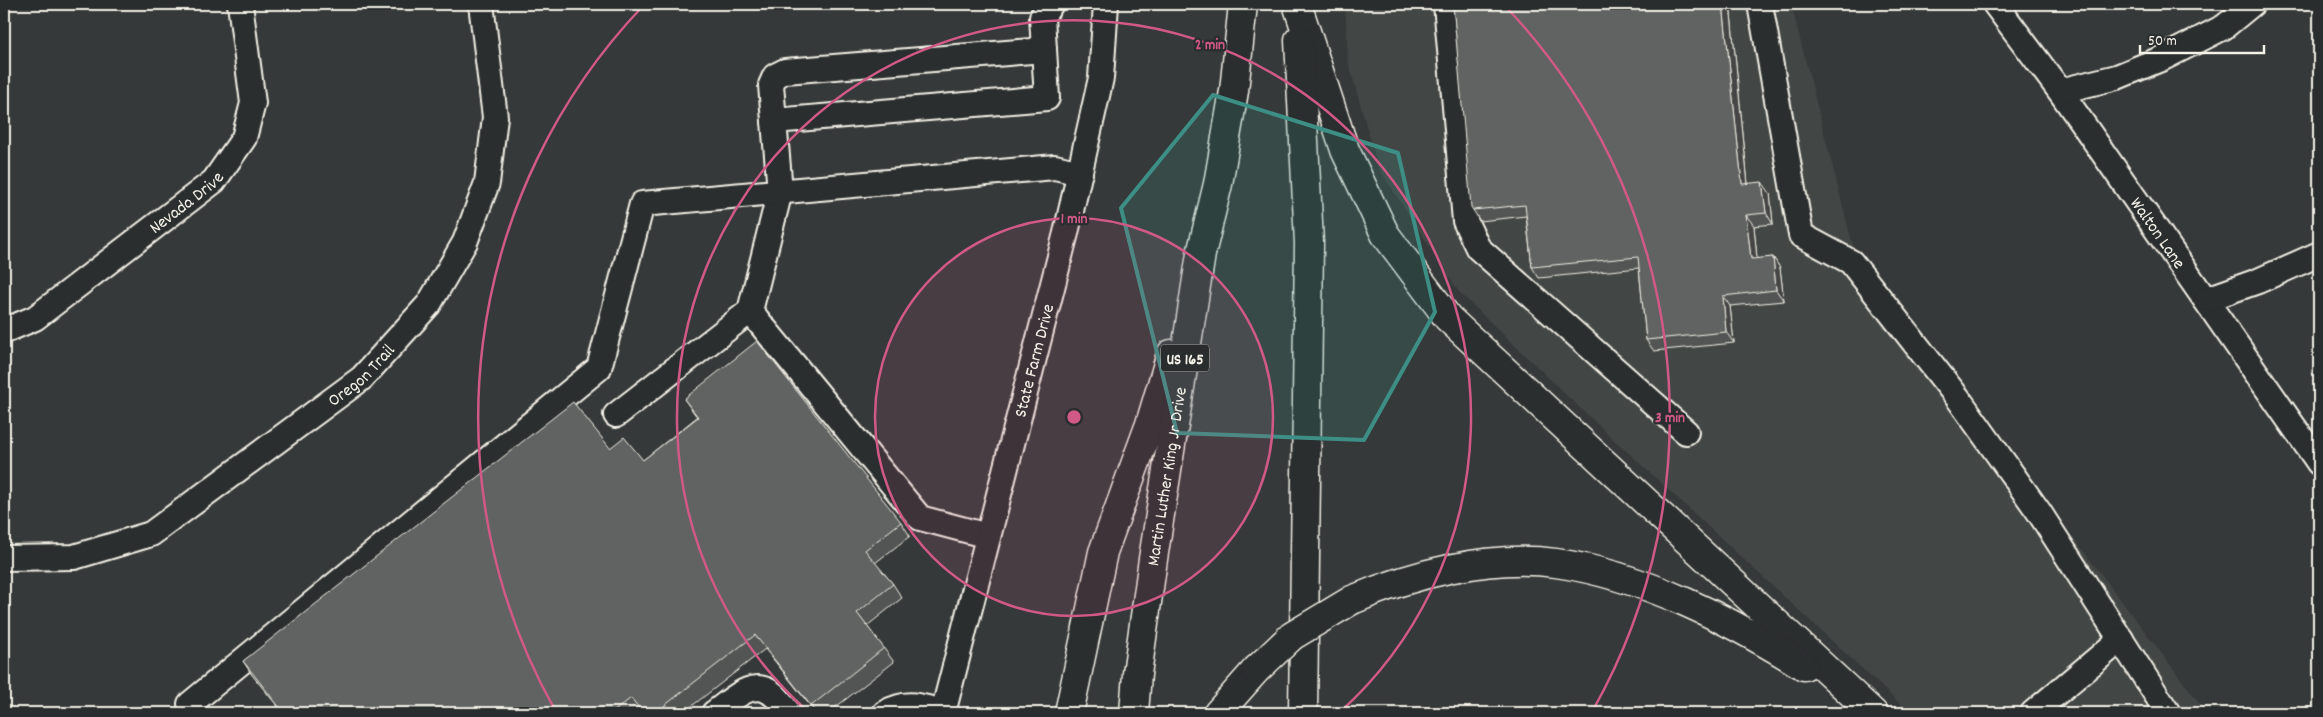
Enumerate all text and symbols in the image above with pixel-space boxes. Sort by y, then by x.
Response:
scale bar [2140,22,2264,54]
text: 50 m [2148,31,2177,53]
text: 2 min [1195,35,1225,57]
street label: Nevada Drive [145,168,232,241]
street label: Walton Lane [2123,193,2190,275]
text: 1 min [1061,209,1087,231]
street label: State Farm Drive [1009,302,1062,420]
street label: Oregon Trail [324,339,402,414]
road number: US 165 [1161,344,1209,372]
street label: Martin Luther King Jr Drive [1142,385,1195,568]
centre of rings [1065,408,1083,426]
text: 3 min [1655,408,1685,430]

